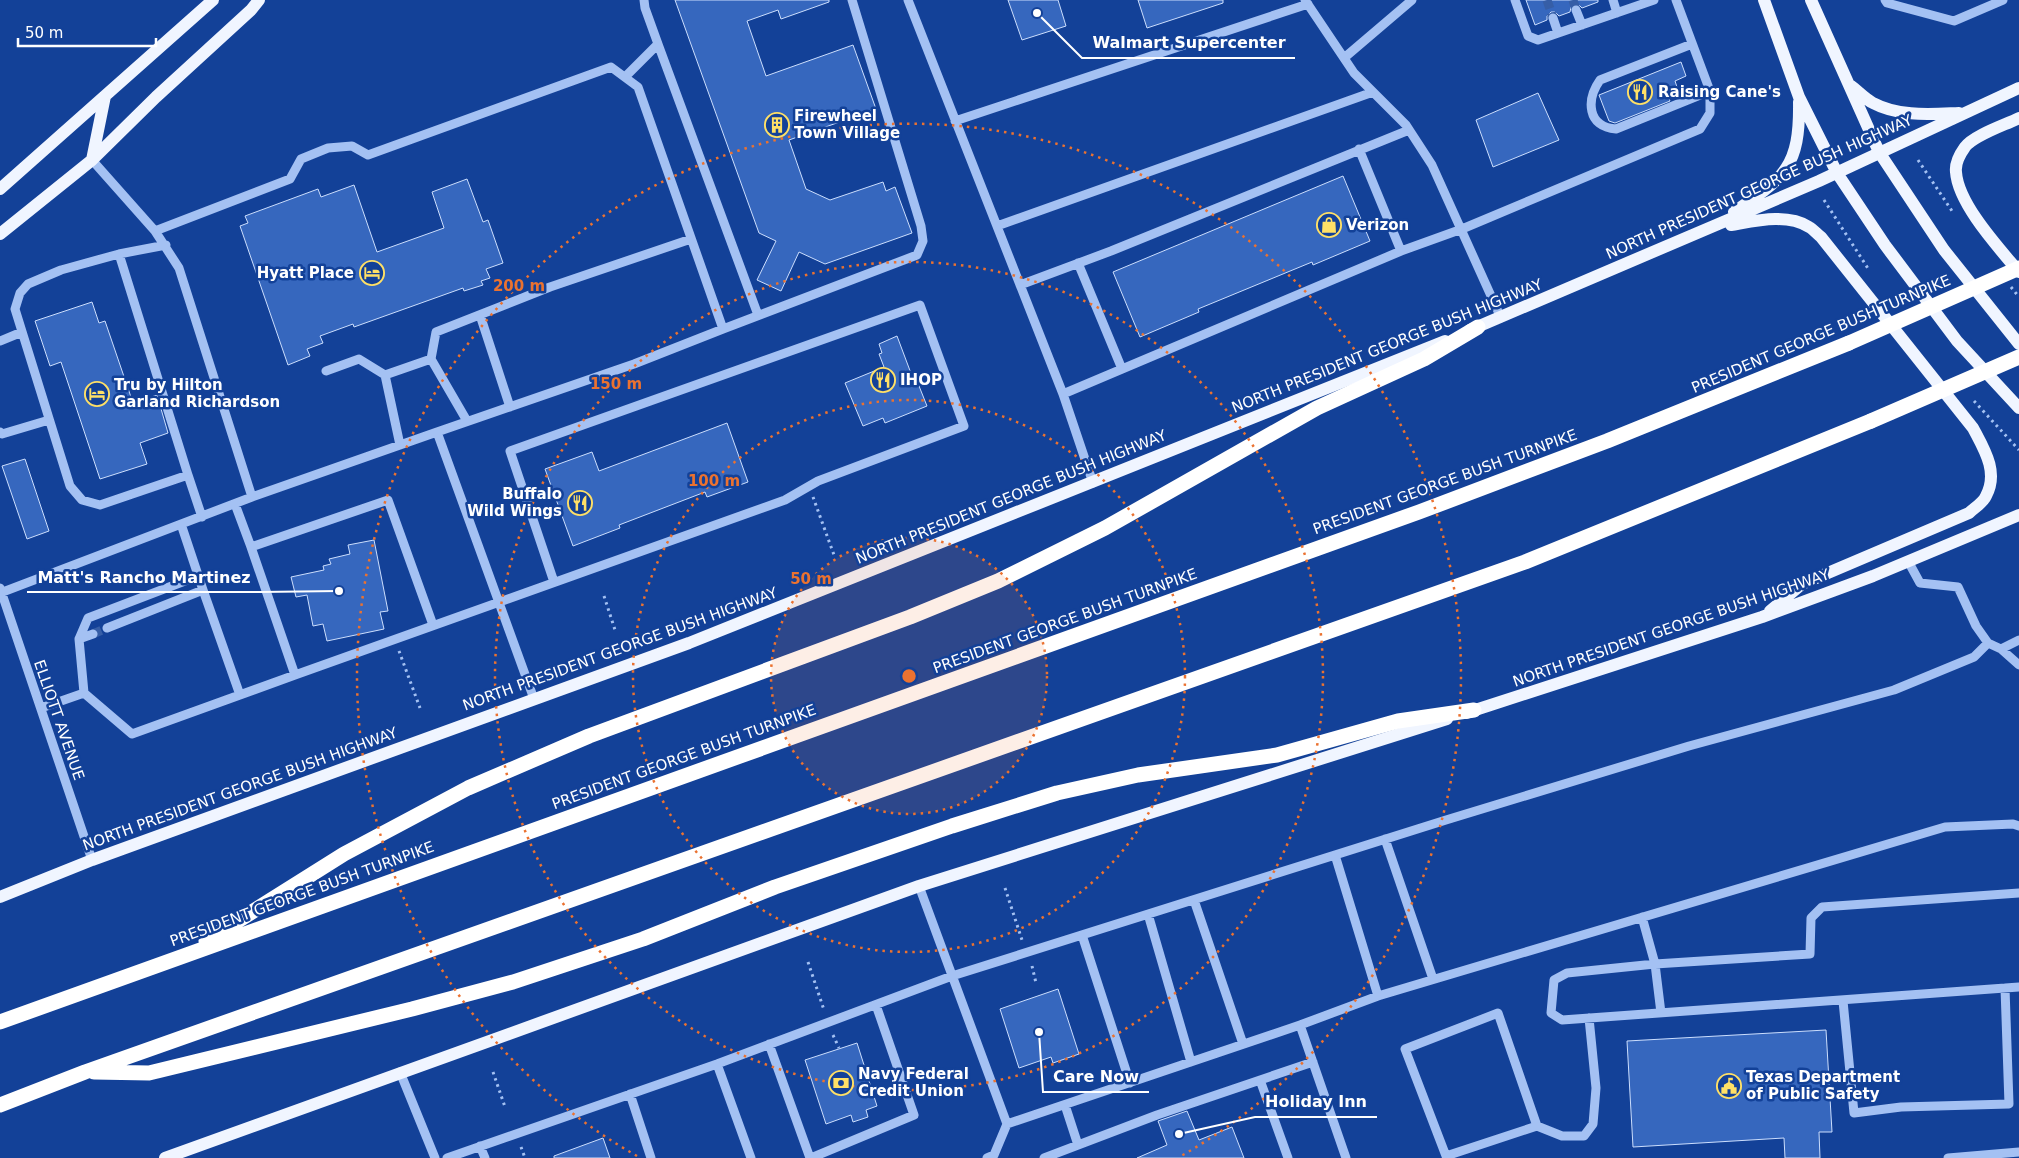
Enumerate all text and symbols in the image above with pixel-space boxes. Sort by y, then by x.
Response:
scale bar [18,15,155,47]
text: 50 m [25,24,63,42]
callout: Walmart Supercenter [1082,27,1295,58]
text: Walmart Supercenter [1092,33,1286,52]
restaurant icon: Raising Cane's [1627,79,1653,105]
place label: Raising Cane's [1658,83,1781,101]
place label: Firewheel Town Village [794,107,900,142]
street label: NORTH PRESIDENT GEORGE BUSH HIGHWAY [1603,111,1916,263]
building icon: Firewheel Town Village [764,112,790,138]
shop icon: Verizon [1316,212,1342,238]
place label: Verizon [1346,216,1409,234]
hotel icon: Hyatt Place [359,260,385,286]
place label: Hyatt Place [257,264,354,282]
street label: PRESIDENT GEORGE BUSH TURNPIKE [1689,271,1953,397]
street label: NORTH PRESIDENT GEORGE BUSH HIGHWAY [1229,275,1546,417]
text: 200 m [493,277,545,295]
restaurant icon: IHOP [870,367,896,393]
place label: IHOP [900,371,942,389]
text: 150 m [590,375,642,393]
place label: Tru by Hilton Garland Richardson [114,376,280,411]
hotel icon: Tru by Hilton Garland Richardson [84,381,110,407]
street label: NORTH PRESIDENT GEORGE BUSH HIGHWAY [853,426,1170,568]
street label: PRESIDENT GEORGE BUSH TURNPIKE [1311,426,1579,538]
text: 100 m [688,472,740,490]
place label: Buffalo Wild Wings [467,485,562,520]
restaurant icon: Buffalo Wild Wings [567,490,593,516]
callout: Matt's Rancho Martinez [27,561,260,592]
street label: PRESIDENT GEORGE BUSH TURNPIKE [931,565,1199,677]
street label: NORTH PRESIDENT GEORGE BUSH HIGHWAY [1510,565,1832,691]
text: Matt's Rancho Martinez [37,568,251,587]
text: 50 m [790,570,832,588]
street label: NORTH PRESIDENT GEORGE BUSH HIGHWAY [460,583,781,714]
street label: ELLIOTT AVENUE [30,658,88,782]
centre of rings [900,667,918,685]
street label: PRESIDENT GEORGE BUSH TURNPIKE [550,701,818,813]
street label: NORTH PRESIDENT GEORGE BUSH HIGHWAY [80,723,401,854]
street label: PRESIDENT GEORGE BUSH TURNPIKE [168,838,436,950]
callout: Care Now [1043,1061,1149,1092]
place label: Navy Federal Credit Union [858,1065,969,1100]
text: Care Now [1053,1067,1139,1086]
place label: Texas Department of Public Safety [1746,1068,1900,1103]
bank icon: Navy Federal Credit Union [828,1070,854,1096]
public building icon: Texas Department of Public Safety [1716,1073,1742,1099]
callout: Holiday Inn [1255,1086,1377,1117]
text: Holiday Inn [1265,1092,1367,1111]

